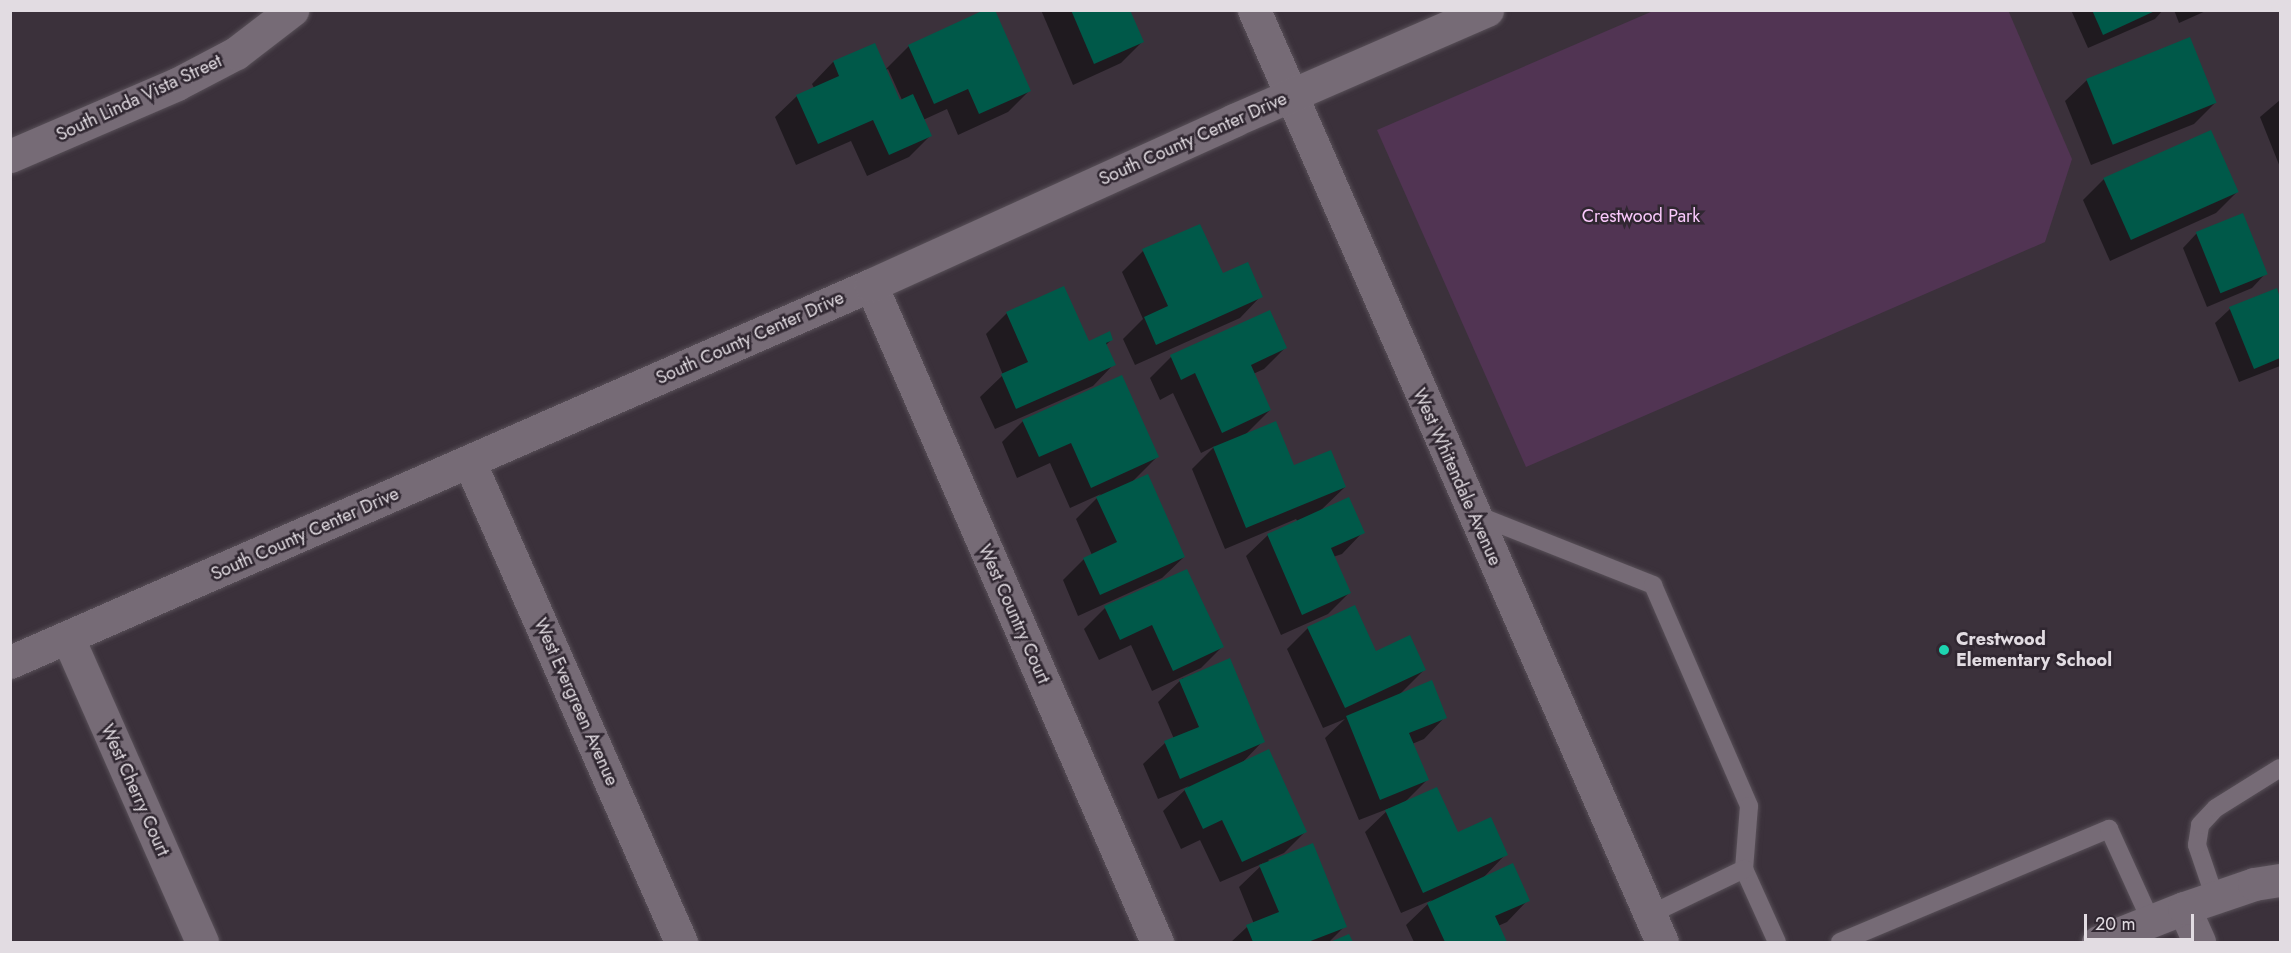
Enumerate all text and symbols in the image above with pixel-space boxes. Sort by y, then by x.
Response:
street label: South Linda Vista Street [53,50,225,146]
street label: South County Center Drive [1096,88,1290,190]
park label: Crestwood Park [1582,205,1700,227]
street label: South County Center Drive [653,287,847,389]
street label: West Whitendale Avenue [1408,385,1506,569]
street label: South County Center Drive [208,483,402,585]
street label: West Country Court [974,541,1054,687]
street label: West Evergreen Avenue [529,615,623,789]
place label: Crestwood Elementary School [1956,629,2112,672]
marker: Crestwood Elementary School [1937,643,1951,657]
street label: West Cherry Court [96,721,174,859]
scale bar [2087,902,2196,940]
text: 20 m [2095,911,2135,937]

